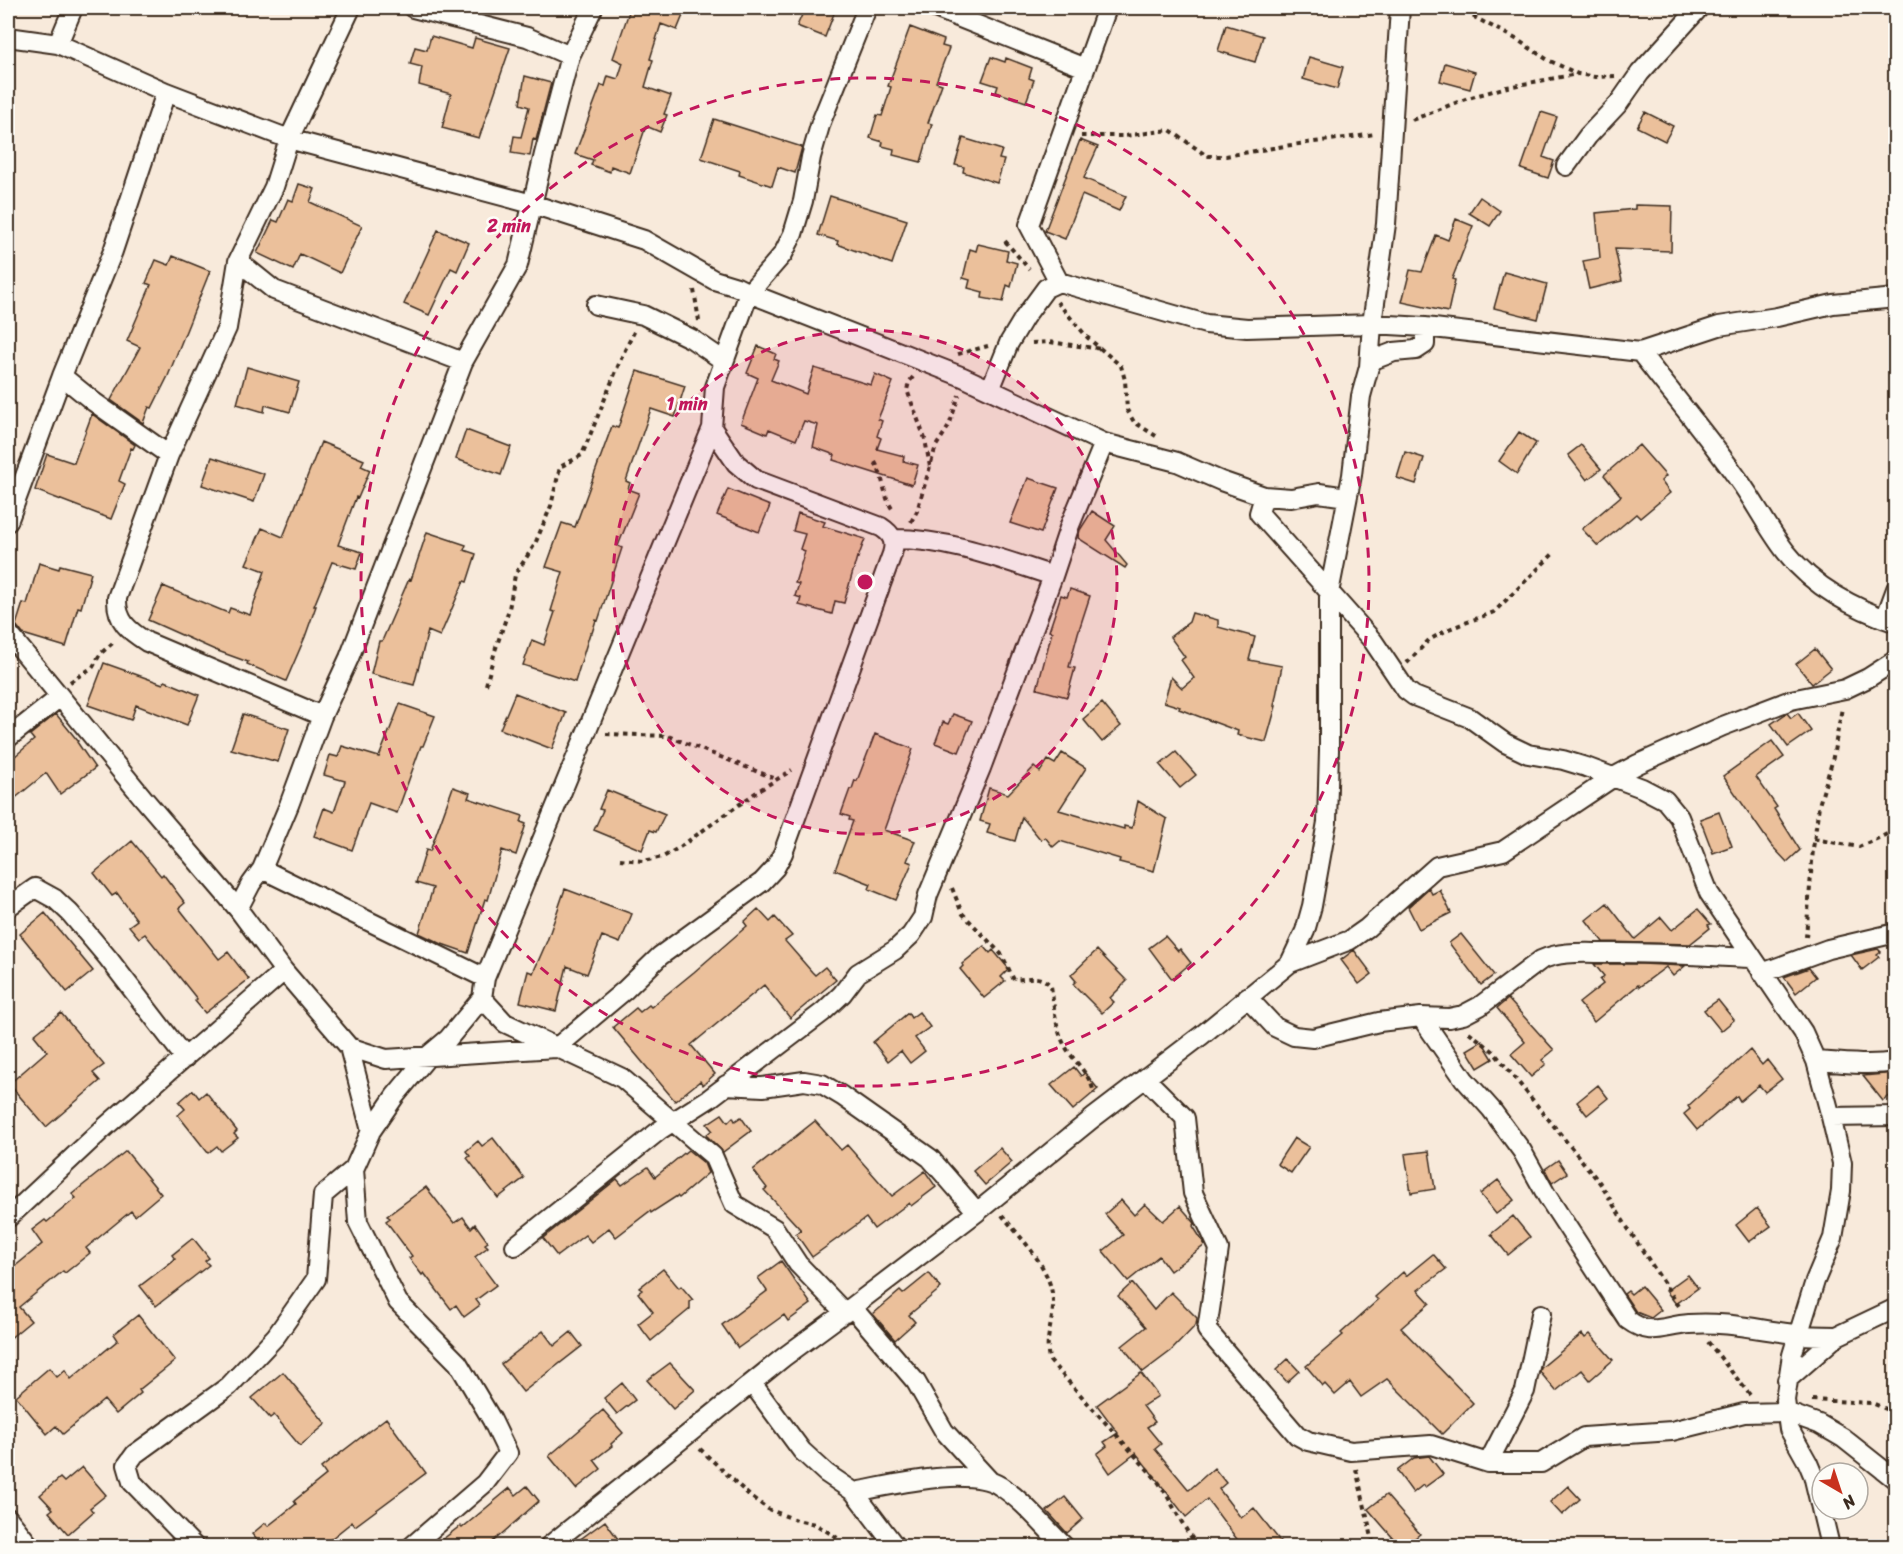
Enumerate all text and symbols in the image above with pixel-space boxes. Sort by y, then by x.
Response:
text: 2 min [486,210,531,242]
text: 1 min [667,388,708,420]
centre of rings [855,572,875,592]
north arrow [1810,1461,1870,1521]
text: N [1835,1487,1863,1518]

